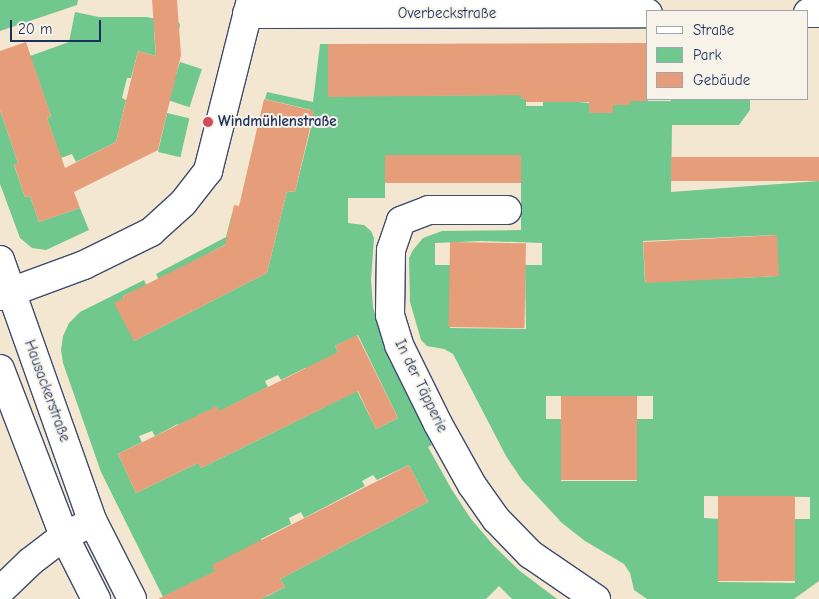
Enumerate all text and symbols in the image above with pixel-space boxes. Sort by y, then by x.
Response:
street label: Overbeckstraße [398,5,496,23]
scale bar [12,10,104,42]
legend [646,10,809,100]
text: 20 m [18,20,52,38]
text: Straße [693,21,734,39]
text: Park [693,46,722,64]
text: Gebäude [693,71,750,89]
place label: Windmühlenstraße [218,113,337,131]
marker: Windmühlenstraße [202,116,214,128]
street label: In der Täpperie [391,337,451,435]
street label: Hausackerstraße [20,338,74,444]

